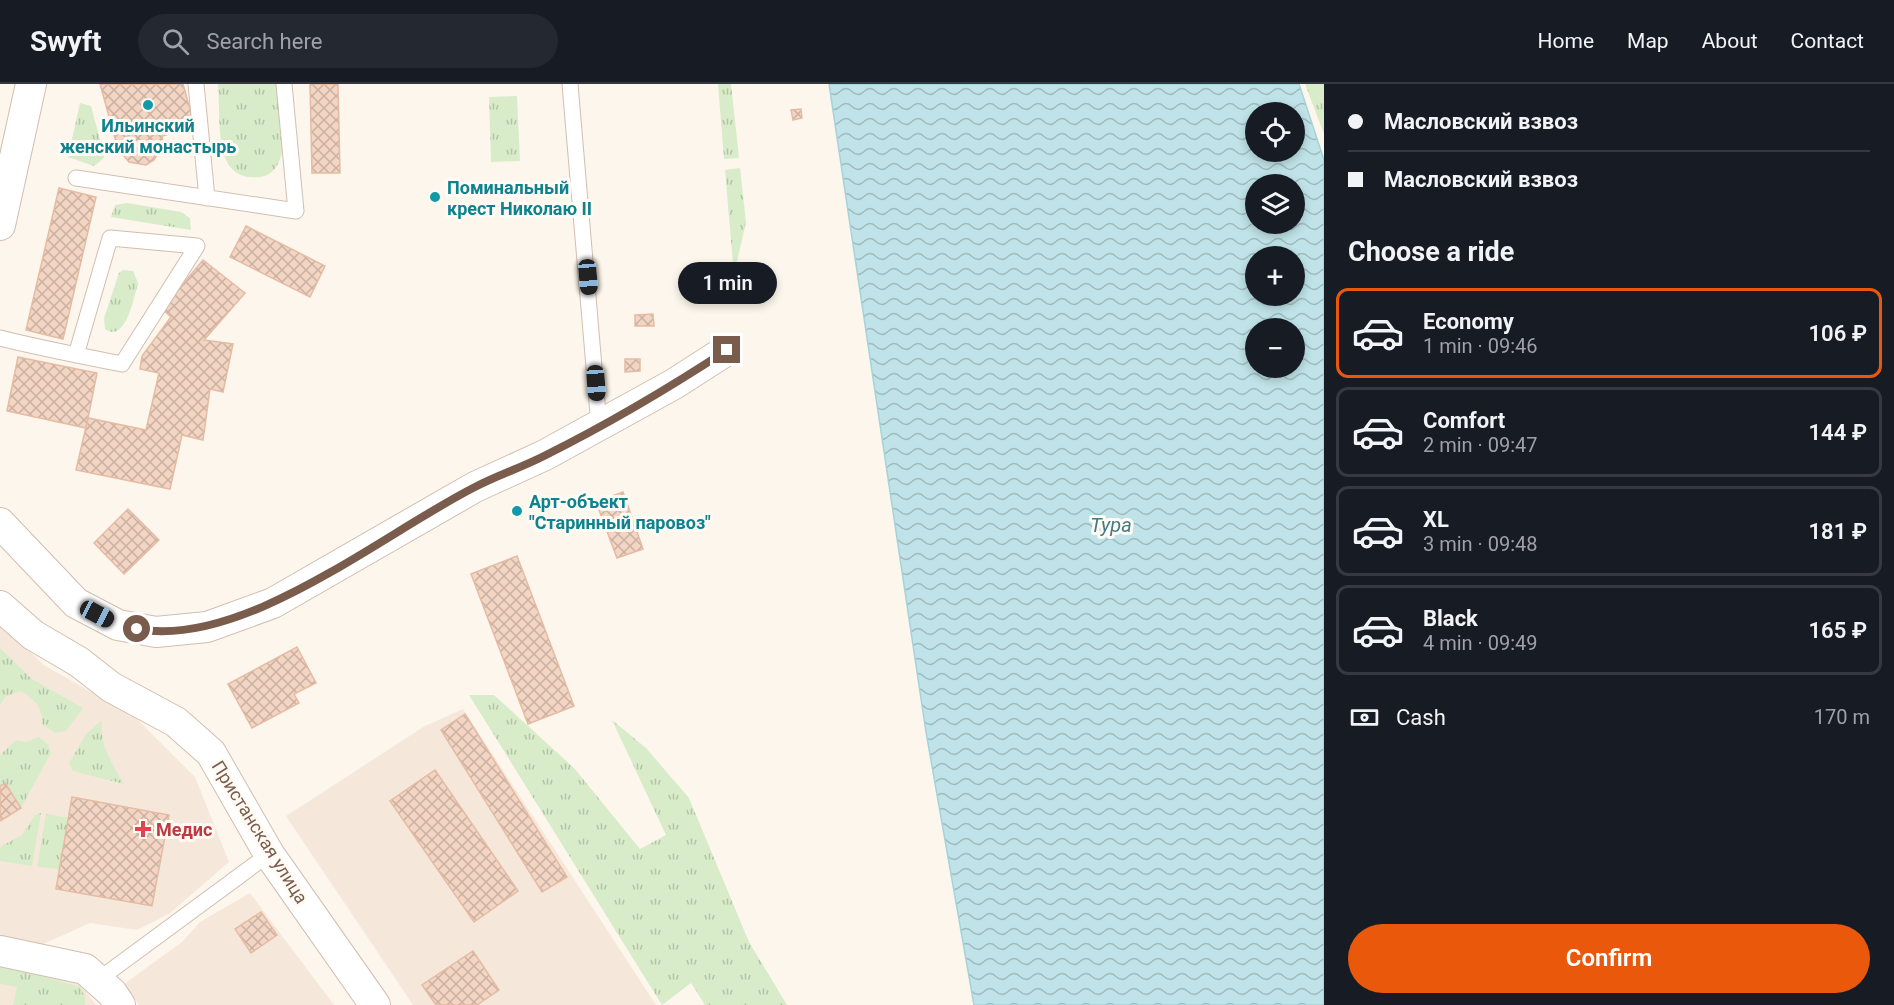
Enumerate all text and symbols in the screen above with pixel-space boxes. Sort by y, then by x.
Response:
search box [138,14,558,68]
text: Swyft [30,25,102,58]
icon: search [159,25,192,58]
text: Search here [207,29,322,54]
text: Home [1538,29,1594,53]
text: Map [1627,29,1669,53]
text: About [1702,29,1758,53]
text: Contact [1791,29,1864,53]
marker: Ильинский женский монастырь [141,98,155,112]
map controls [1245,102,1305,378]
button: locate [1245,102,1305,162]
text: Масловский взвоз [1384,109,1578,134]
place label: Ильинский женский монастырь [60,115,236,157]
text: Масловский взвоз [1384,167,1578,192]
button: layers [1245,174,1305,234]
place label: Поминальный крест Николаю II [447,177,592,219]
marker: Поминальный крест Николаю II [428,190,442,204]
text: Choose a ride [1348,236,1514,268]
button: + [1245,246,1305,306]
car [577,258,599,296]
callout: 1 min [678,263,777,305]
text: 1 min [702,271,753,295]
icon: car [1351,306,1405,360]
text: Economy [1423,309,1514,334]
button: − [1245,318,1305,378]
text: 106 ₽ [1809,321,1867,346]
text: 1 min · 09:46 [1423,334,1538,358]
route end [713,336,740,363]
car [586,364,606,402]
icon: car [1351,405,1405,459]
text: Comfort [1423,408,1505,433]
text: 144 ₽ [1809,420,1867,445]
text: 2 min · 09:47 [1423,433,1538,457]
place label: Арт-объект "Старинный паровоз" [529,491,711,533]
marker: Арт-объект "Старинный паровоз" [510,504,524,518]
icon: car [1351,504,1405,558]
text: XL [1423,507,1449,532]
water label: Тура [1090,513,1132,537]
text: 181 ₽ [1809,519,1867,544]
text: 3 min · 09:48 [1423,532,1538,556]
car [77,598,117,630]
icon: car [1351,603,1405,657]
text: Black [1423,606,1478,631]
route start [123,615,150,642]
text: 165 ₽ [1809,618,1867,643]
text: 4 min · 09:49 [1423,631,1538,655]
icon: cash [1348,701,1381,734]
text: Cash [1396,705,1446,730]
text: 170 m [1814,705,1870,729]
street label: Пристанская улица [208,757,312,907]
place label: Медис [156,819,212,840]
marker: Медис [134,820,152,838]
button: Confirm [1348,924,1870,993]

